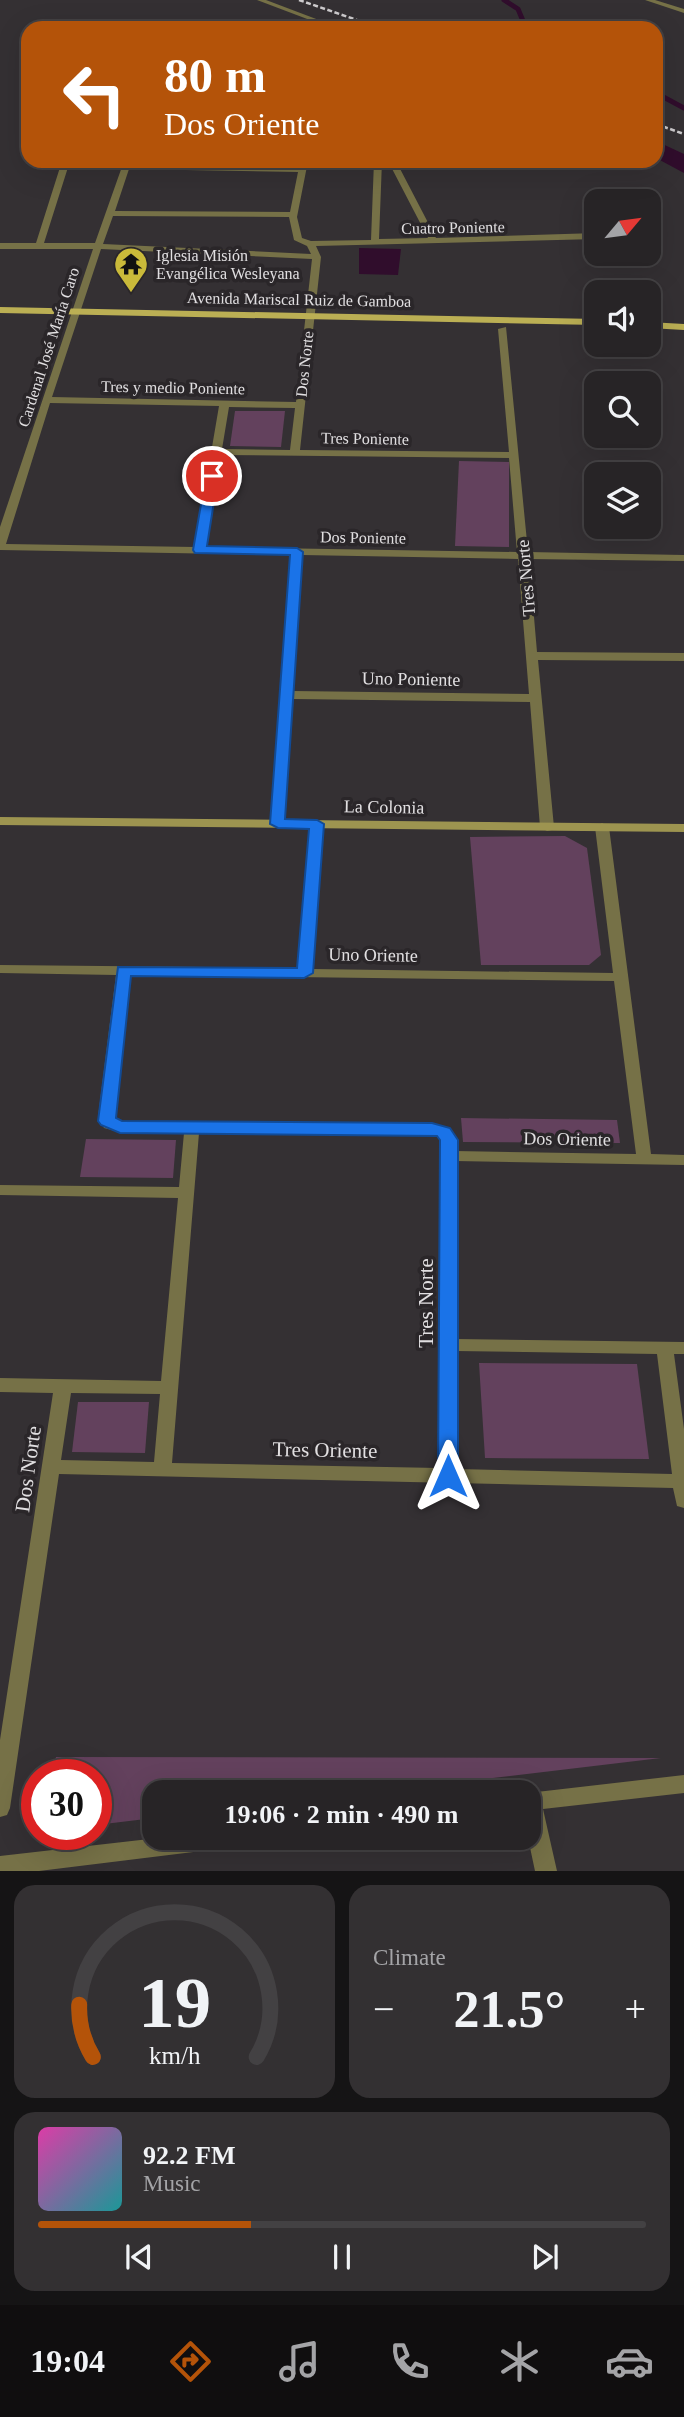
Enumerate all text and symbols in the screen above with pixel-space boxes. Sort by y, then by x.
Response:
text: 80 m [164,48,266,103]
icon: left [49,49,140,140]
text: Dos Oriente [164,106,320,142]
north arrow [584,189,662,266]
map controls [584,189,661,539]
street label: Cuatro Poniente [401,218,505,237]
temple icon: Iglesia Misión Evangélica Wesleyana [112,245,150,294]
place label: Iglesia Misión Evangélica Wesleyana [156,247,300,283]
street label: Cardenal José María Caro [15,265,82,429]
button: sound [584,280,661,357]
street label: Avenida Mariscal Ruiz de Gamboa [187,289,411,310]
street label: Dos Norte [293,330,316,398]
button: search [584,371,661,448]
street label: Tres y medio Poniente [101,378,245,398]
street label: Tres Poniente [321,429,409,448]
pin [182,446,242,506]
icon: arrive [193,457,231,495]
button: layers [584,462,661,539]
street label: Dos Poniente [320,528,406,547]
street label: Tres Norte [513,539,539,617]
street label: Uno Poniente [362,668,460,690]
street label: La Colonia [344,796,424,818]
street label: Uno Oriente [328,944,418,966]
street label: Dos Oriente [523,1128,611,1150]
street label: Tres Norte [414,1258,438,1348]
street label: Dos Norte [10,1424,46,1514]
street label: Tres Oriente [272,1437,378,1463]
position arrow [411,1439,485,1513]
speed limit sign: 30 [21,1759,112,1850]
text: 19:06 · 2 min · 490 m [225,1800,459,1829]
text: Climate [373,1945,446,1970]
text: 19 [138,1963,211,2044]
text: 21.5° [454,1981,565,2038]
text: − [373,1988,394,2030]
text: + [625,1988,646,2030]
text: km/h [149,2042,201,2069]
text: 92.2 FM [143,2141,235,2170]
text: Music [143,2171,201,2196]
icon: previous [120,2238,158,2276]
icon: pause [323,2238,361,2276]
icon: next [526,2238,564,2276]
icon: directions [166,2337,215,2386]
icon: music [275,2337,324,2386]
icon: phone [385,2337,434,2386]
icon: climate [495,2337,544,2386]
icon: car [605,2337,654,2386]
text: 19:04 [30,2343,105,2379]

